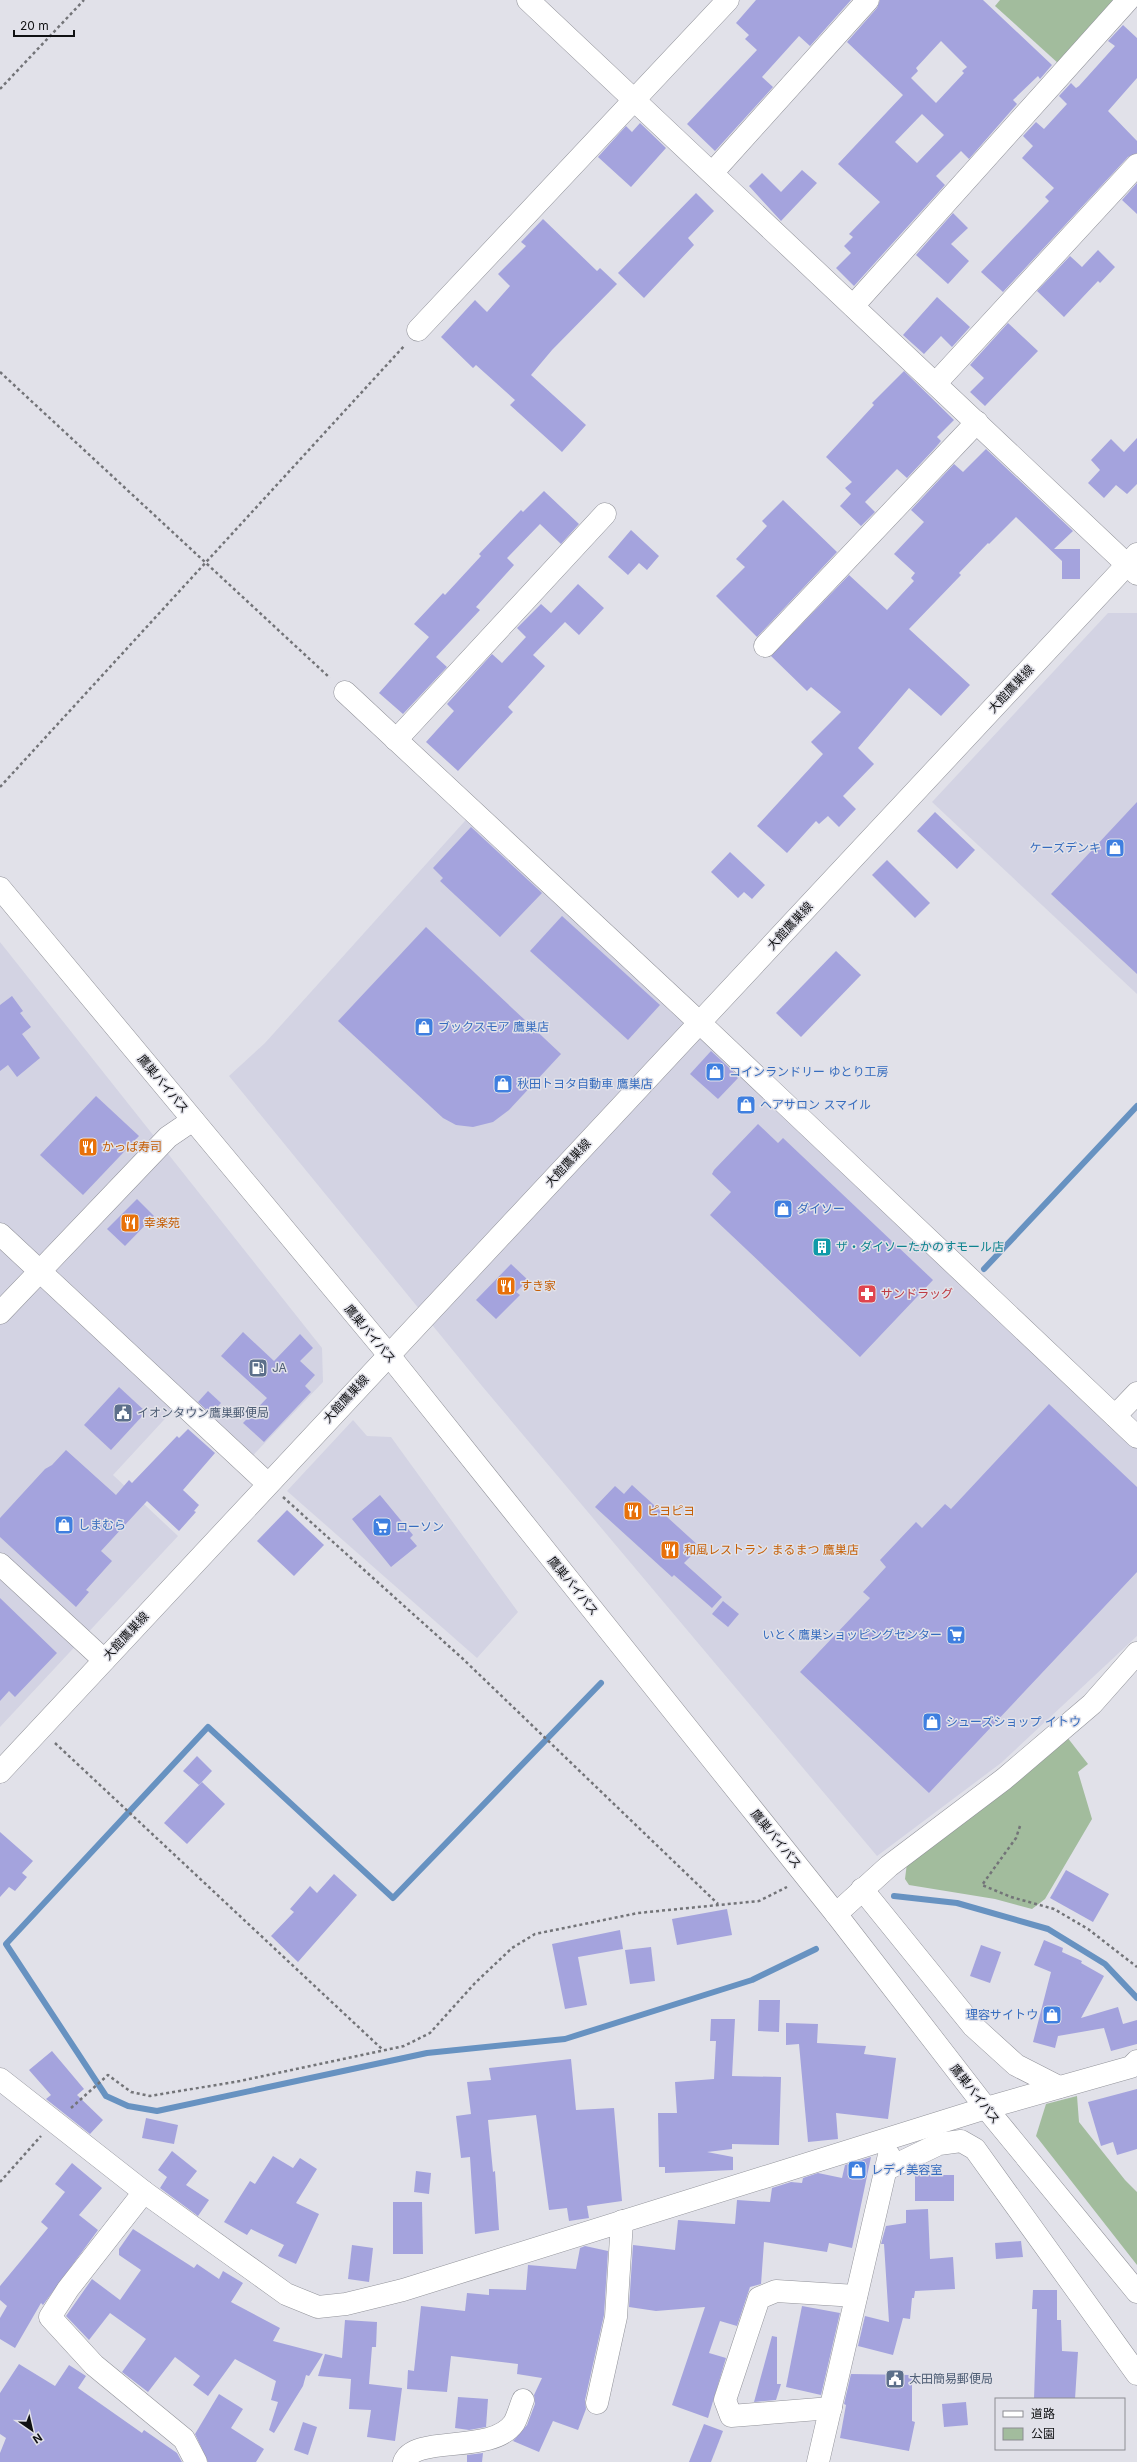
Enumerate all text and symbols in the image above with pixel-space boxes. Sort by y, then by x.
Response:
scale bar [14,12,74,38]
text: 20 m [20,18,49,33]
street label: 大館鷹巣線 [985,662,1037,716]
shop icon: ケーズデンキ [1104,837,1126,859]
place label: ケーズデンキ [1030,840,1101,855]
street label: 大館鷹巣線 [764,899,816,953]
shop icon: ブックスモア 鷹巣店 [413,1016,435,1038]
place label: ブックスモア 鷹巣店 [438,1019,549,1034]
street label: 鷹巣バイパス [135,1051,192,1116]
shop icon: コインランドリー ゆとり工房 [704,1061,726,1083]
place label: コインランドリー ゆとり工房 [729,1064,888,1079]
shop icon: 秋田トヨタ自動車 鷹巣店 [492,1073,514,1095]
place label: 秋田トヨタ自動車 鷹巣店 [517,1076,652,1091]
shop icon: ヘアサロン スマイル [735,1094,757,1116]
place label: ヘアサロン スマイル [760,1097,871,1112]
restaurant icon: かっぱ寿司 [77,1136,99,1158]
street label: 大館鷹巣線 [542,1136,594,1190]
place label: かっぱ寿司 [102,1139,162,1154]
shop icon: ダイソー [772,1198,794,1220]
place label: ダイソー [797,1201,845,1216]
restaurant icon: 幸楽苑 [119,1212,141,1234]
place label: 幸楽苑 [144,1215,180,1230]
building icon: ザ・ダイソーたかのすモール店 [811,1236,833,1258]
place label: ザ・ダイソーたかのすモール店 [836,1239,1004,1254]
restaurant icon: すき家 [495,1275,517,1297]
place label: すき家 [520,1278,556,1293]
pharmacy icon: サンドラッグ [856,1283,878,1305]
place label: サンドラッグ [881,1286,953,1301]
street label: 鷹巣バイパス [342,1301,399,1366]
fuel station icon: JA [247,1357,269,1379]
place label: JA [272,1360,287,1375]
street label: 大館鷹巣線 [320,1372,372,1426]
public building icon: イオンタウン鷹巣郵便局 [112,1402,134,1424]
place label: イオンタウン鷹巣郵便局 [137,1405,269,1420]
restaurant icon: ピヨピヨ [622,1500,644,1522]
place label: ピヨピヨ [647,1503,695,1518]
shop icon: しまむら [53,1514,75,1536]
supermarket icon: ローソン [371,1516,393,1538]
place label: しまむら [78,1517,126,1532]
place label: ローソン [396,1519,444,1534]
restaurant icon: 和風レストラン まるまつ 鷹巣店 [659,1539,681,1561]
place label: 和風レストラン まるまつ 鷹巣店 [684,1542,859,1557]
street label: 鷹巣バイパス [545,1553,602,1618]
street label: 大館鷹巣線 [100,1609,152,1663]
supermarket icon: いとく鷹巣ショッピングセンター [945,1624,967,1646]
place label: いとく鷹巣ショッピングセンター [762,1627,942,1642]
shop icon: シューズショップ イトウ [921,1711,943,1733]
place label: シューズショップ イトウ [946,1714,1081,1729]
street label: 鷹巣バイパス [748,1806,805,1871]
shop icon: 理容サイトウ [1041,2004,1063,2026]
place label: 理容サイトウ [966,2007,1038,2022]
street label: 鷹巣バイパス [947,2061,1003,2127]
shop icon: レディ美容室 [846,2159,868,2181]
place label: レディ美容室 [871,2162,942,2177]
public building icon: 太田簡易郵便局 [884,2368,906,2390]
place label: 太田簡易郵便局 [909,2371,993,2386]
legend [995,2398,1125,2450]
text: 道路 [1031,2406,1055,2421]
north arrow [12,2410,52,2450]
text: 公園 [1031,2426,1055,2441]
text: N [30,2430,45,2446]

